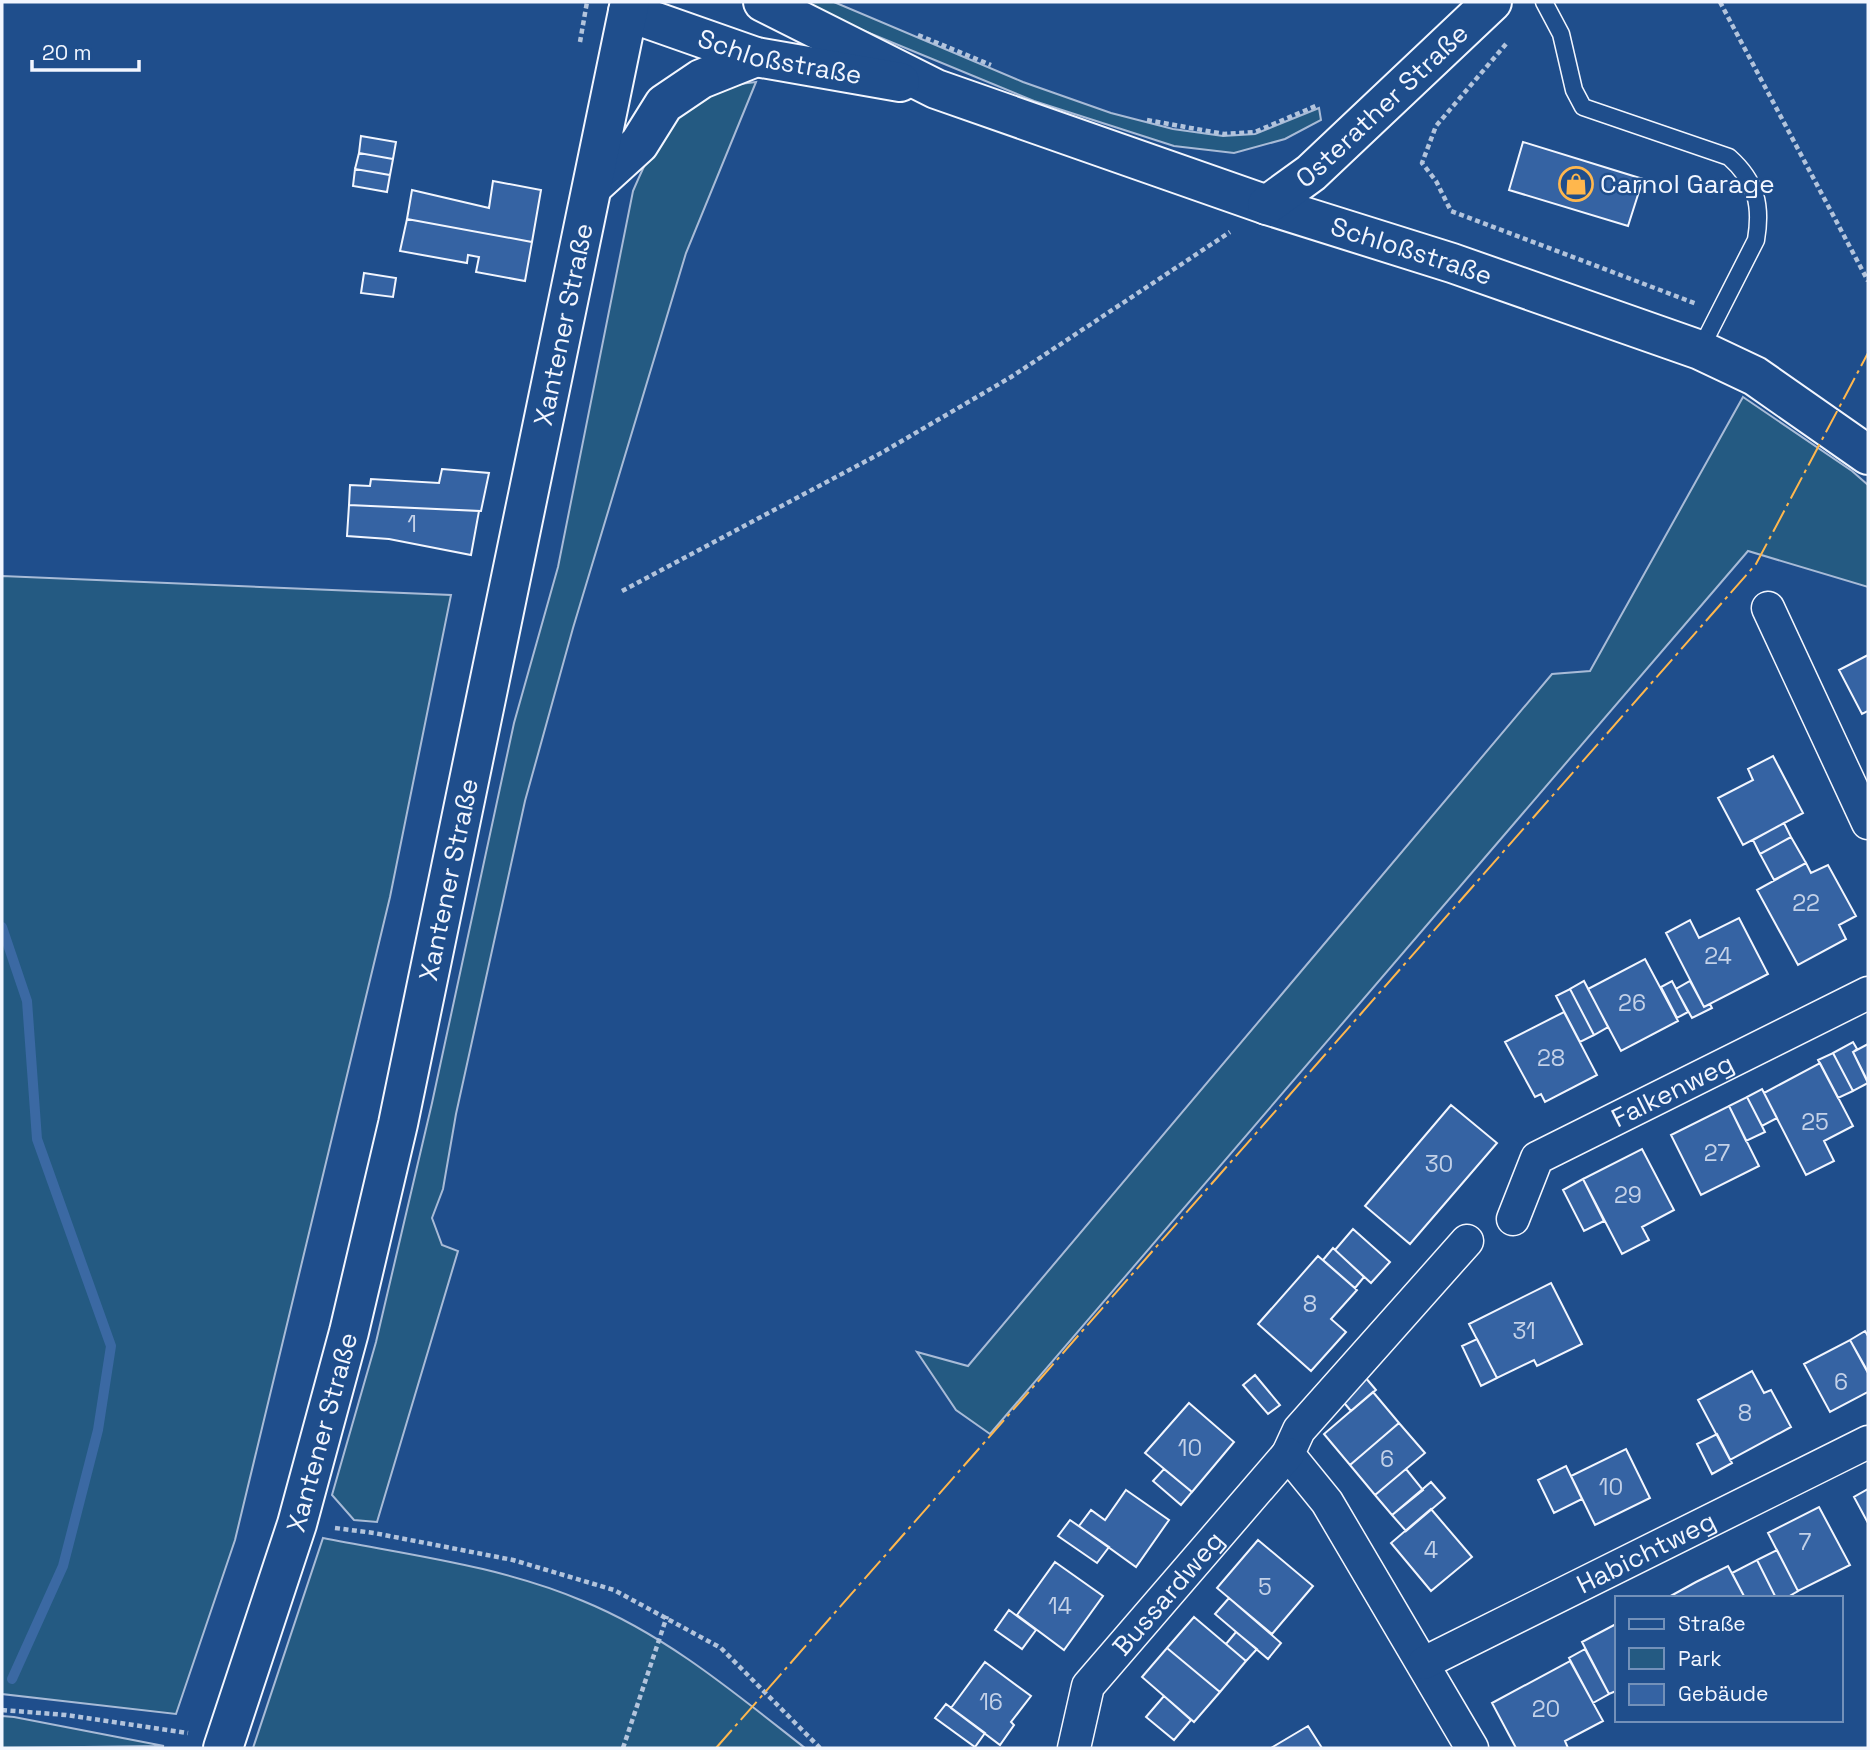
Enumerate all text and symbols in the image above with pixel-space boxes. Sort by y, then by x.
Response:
street label: Osterather Straße [1289,16,1475,196]
street label: Schloßstraße [693,21,864,92]
scale bar [32,28,138,72]
text: 20 m [42,39,92,66]
shop icon: Carnol Garage [1557,165,1595,203]
place label: Carnol Garage [1600,167,1775,201]
street label: Schloßstraße [1327,209,1497,293]
street label: Xantener Straße [526,220,601,429]
house number: 1 [407,509,417,539]
street label: Xantener Straße [411,776,486,984]
house number: 22 [1792,888,1820,918]
house number: 24 [1704,941,1732,971]
house number: 26 [1618,988,1646,1018]
house number: 28 [1537,1043,1565,1073]
street label: Falkenweg [1606,1046,1739,1135]
house number: 25 [1801,1107,1829,1137]
house number: 27 [1704,1138,1730,1168]
house number: 30 [1425,1149,1453,1179]
house number: 29 [1614,1180,1642,1210]
house number: 8 [1303,1289,1317,1319]
house number: 31 [1512,1316,1536,1346]
street label: Xantener Straße [279,1328,365,1536]
house number: 6 [1834,1367,1848,1397]
house number: 8 [1738,1398,1752,1428]
house number: 10 [1178,1433,1202,1463]
house number: 6 [1380,1444,1394,1474]
house number: 10 [1599,1472,1623,1502]
street label: Habichtweg [1571,1504,1721,1601]
street label: Bussardweg [1105,1524,1231,1663]
house number: 7 [1799,1527,1812,1557]
house number: 4 [1424,1535,1438,1565]
house number: 5 [1258,1572,1272,1602]
house number: 14 [1048,1591,1072,1621]
legend [1615,1596,1842,1722]
text: Straße [1678,1610,1746,1637]
text: Park [1678,1645,1722,1672]
text: Gebäude [1678,1680,1768,1707]
house number: 16 [979,1687,1003,1717]
house number: 20 [1532,1694,1560,1724]

